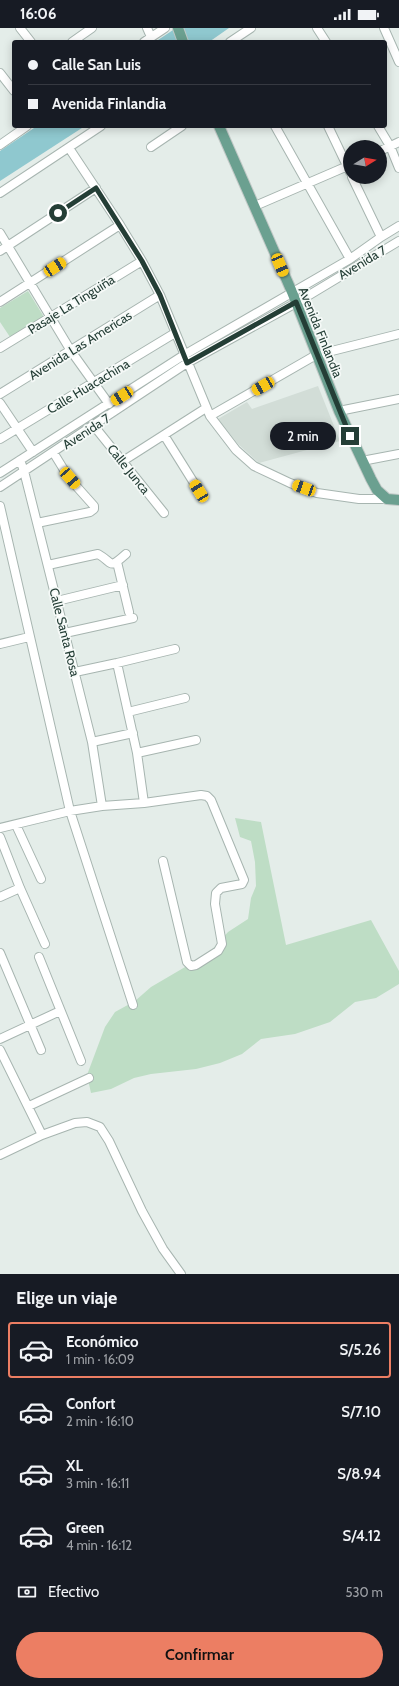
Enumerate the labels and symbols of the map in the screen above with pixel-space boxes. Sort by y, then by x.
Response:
north arrow [343,140,387,184]
route start [49,204,67,222]
street label: Avenida 7 [335,241,389,283]
car [270,252,290,278]
car [42,255,68,279]
street label: Pasaje La Tinguiña [25,270,119,338]
street label: Avenida Finlandia [296,284,347,380]
street label: Avenida Las Americas [26,307,135,383]
street label: Calle Huacachina [44,355,133,417]
car [250,375,276,397]
car [109,384,135,408]
street label: Avenida 7 [59,409,113,452]
callout: 2 min [270,422,336,450]
route end [341,427,359,445]
street label: Calle Junca [104,441,154,498]
car [58,465,82,491]
car [188,478,210,504]
car [291,478,317,498]
street label: Calle Santa Rosa [46,586,84,679]

